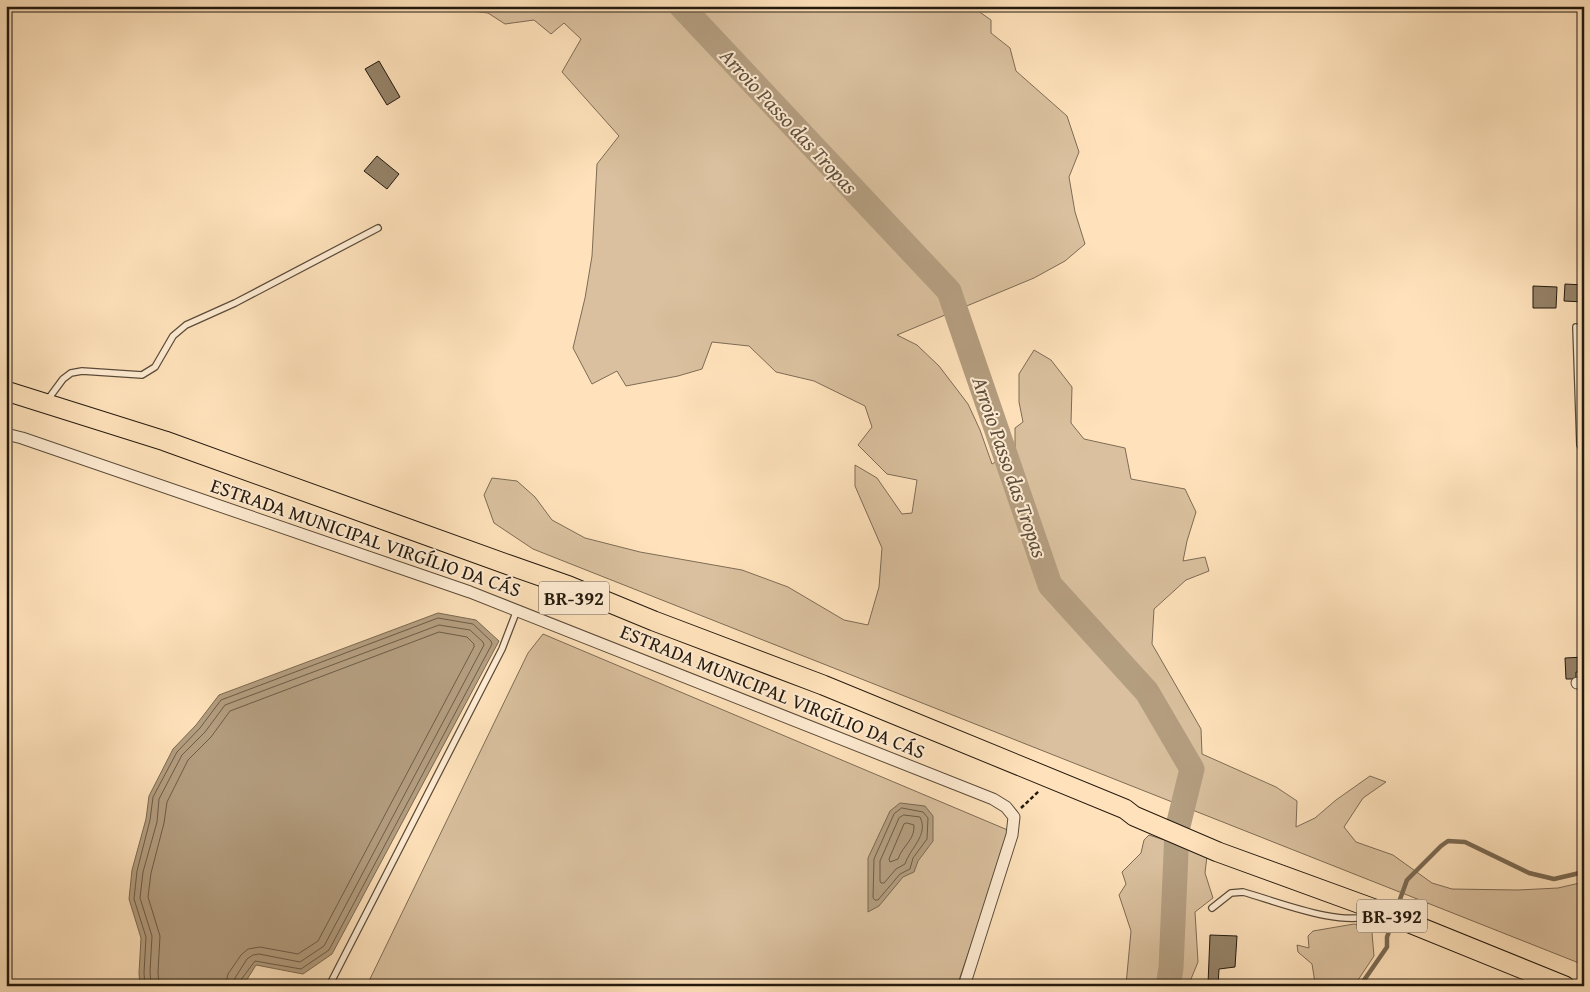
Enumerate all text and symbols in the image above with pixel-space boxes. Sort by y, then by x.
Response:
water label: Arroio Passo das Tropas [712,40,865,201]
water label: Arroio Passo das Tropas [964,371,1056,562]
street label: ESTRADA MUNICIPAL VIRGÍLIO DA CÁS [207,470,525,604]
road number: BR-392 [539,582,609,614]
street label: ESTRADA MUNICIPAL VIRGÍLIO DA CÁS [616,616,930,766]
road number: BR-392 [1357,899,1427,932]

